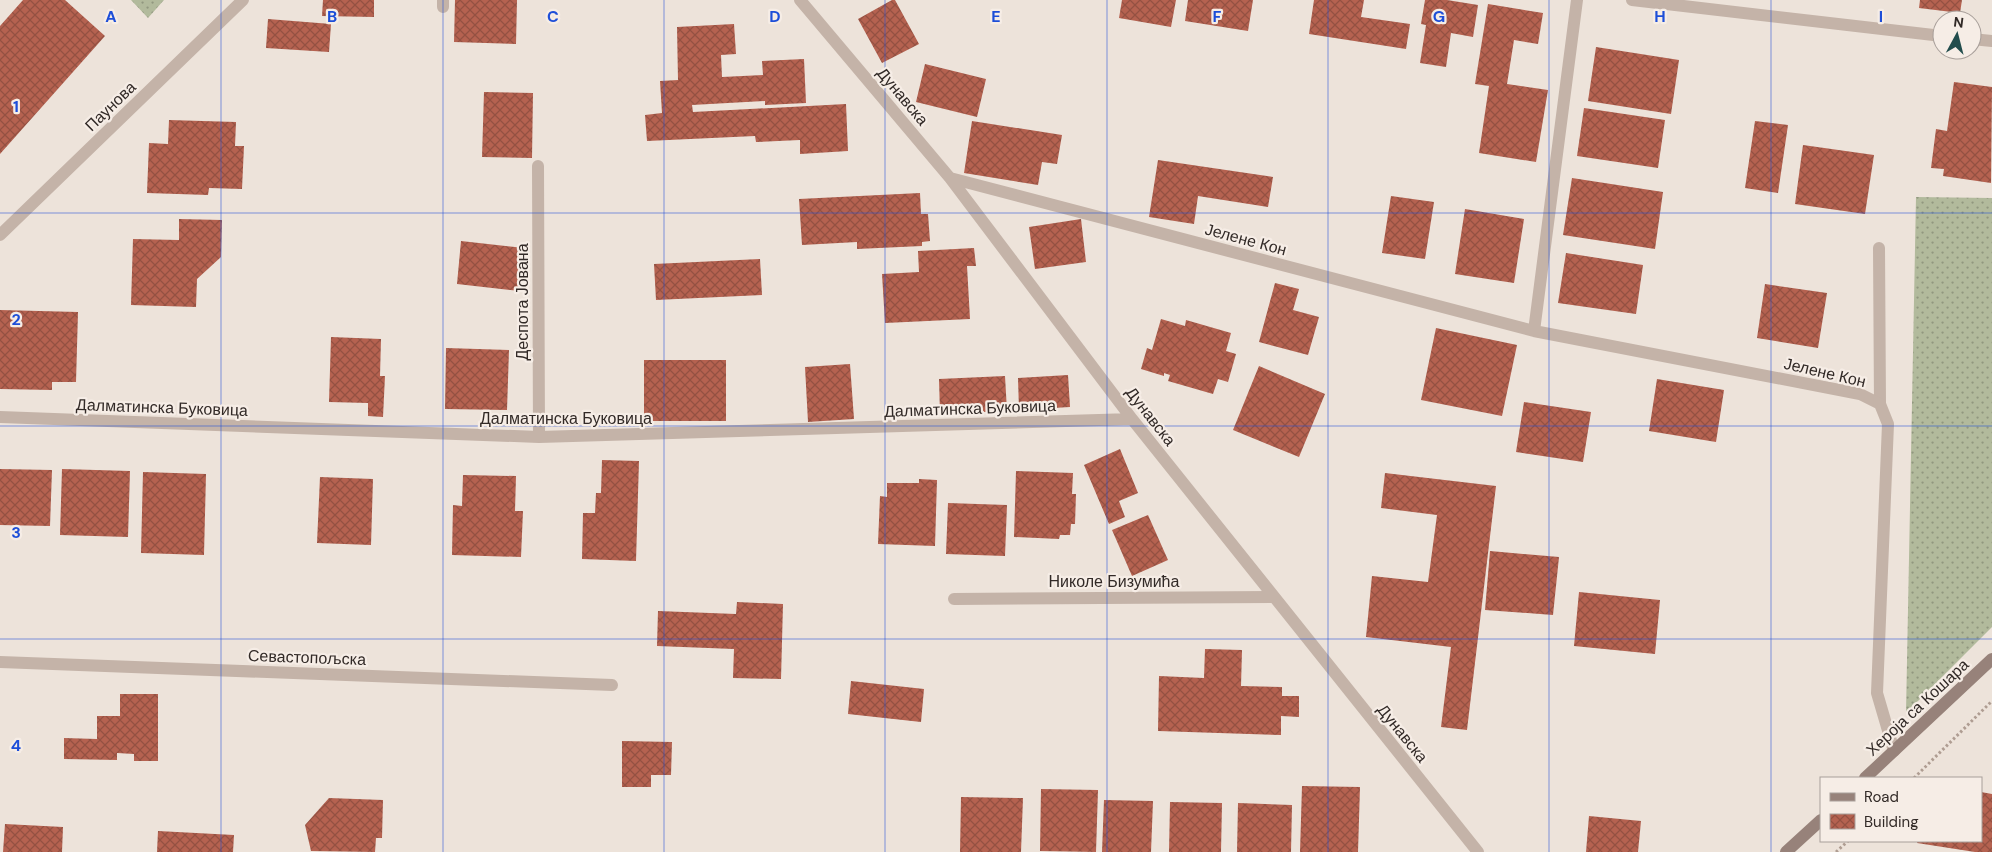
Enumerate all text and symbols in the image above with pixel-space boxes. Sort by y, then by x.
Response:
text: A [105,6,117,27]
text: B [327,6,337,27]
text: C [547,6,559,27]
text: D [769,6,781,27]
text: E [991,6,1001,27]
text: F [1213,6,1222,27]
text: G [1433,6,1445,27]
text: H [1654,6,1666,27]
text: I [1879,6,1883,27]
north arrow [1932,10,1982,60]
text: N [1952,13,1965,32]
street label: Дунавска [872,63,933,130]
street label: Паунова [80,77,140,136]
text: 1 [13,96,19,117]
street label: Јелене Кон [1203,219,1289,260]
street label: Деспота Јована [512,243,533,361]
text: 2 [11,309,21,330]
street label: Јелене Кон [1782,353,1868,392]
street label: Дунавска [1121,382,1180,450]
street label: Далматинска Буковица [76,394,248,421]
street label: Далматинска Буковица [884,395,1056,422]
street label: Далматинска Буковица [480,408,652,429]
text: 3 [11,522,21,543]
street label: Николе Бизумића [1049,571,1180,592]
street label: Севастопољска [248,645,366,670]
street label: Хероја са Кошара [1862,654,1973,760]
street label: Дунавска [1373,700,1433,767]
text: 4 [11,735,21,756]
legend [1820,777,1982,842]
text: Road [1864,787,1899,807]
text: Building [1864,812,1919,832]

